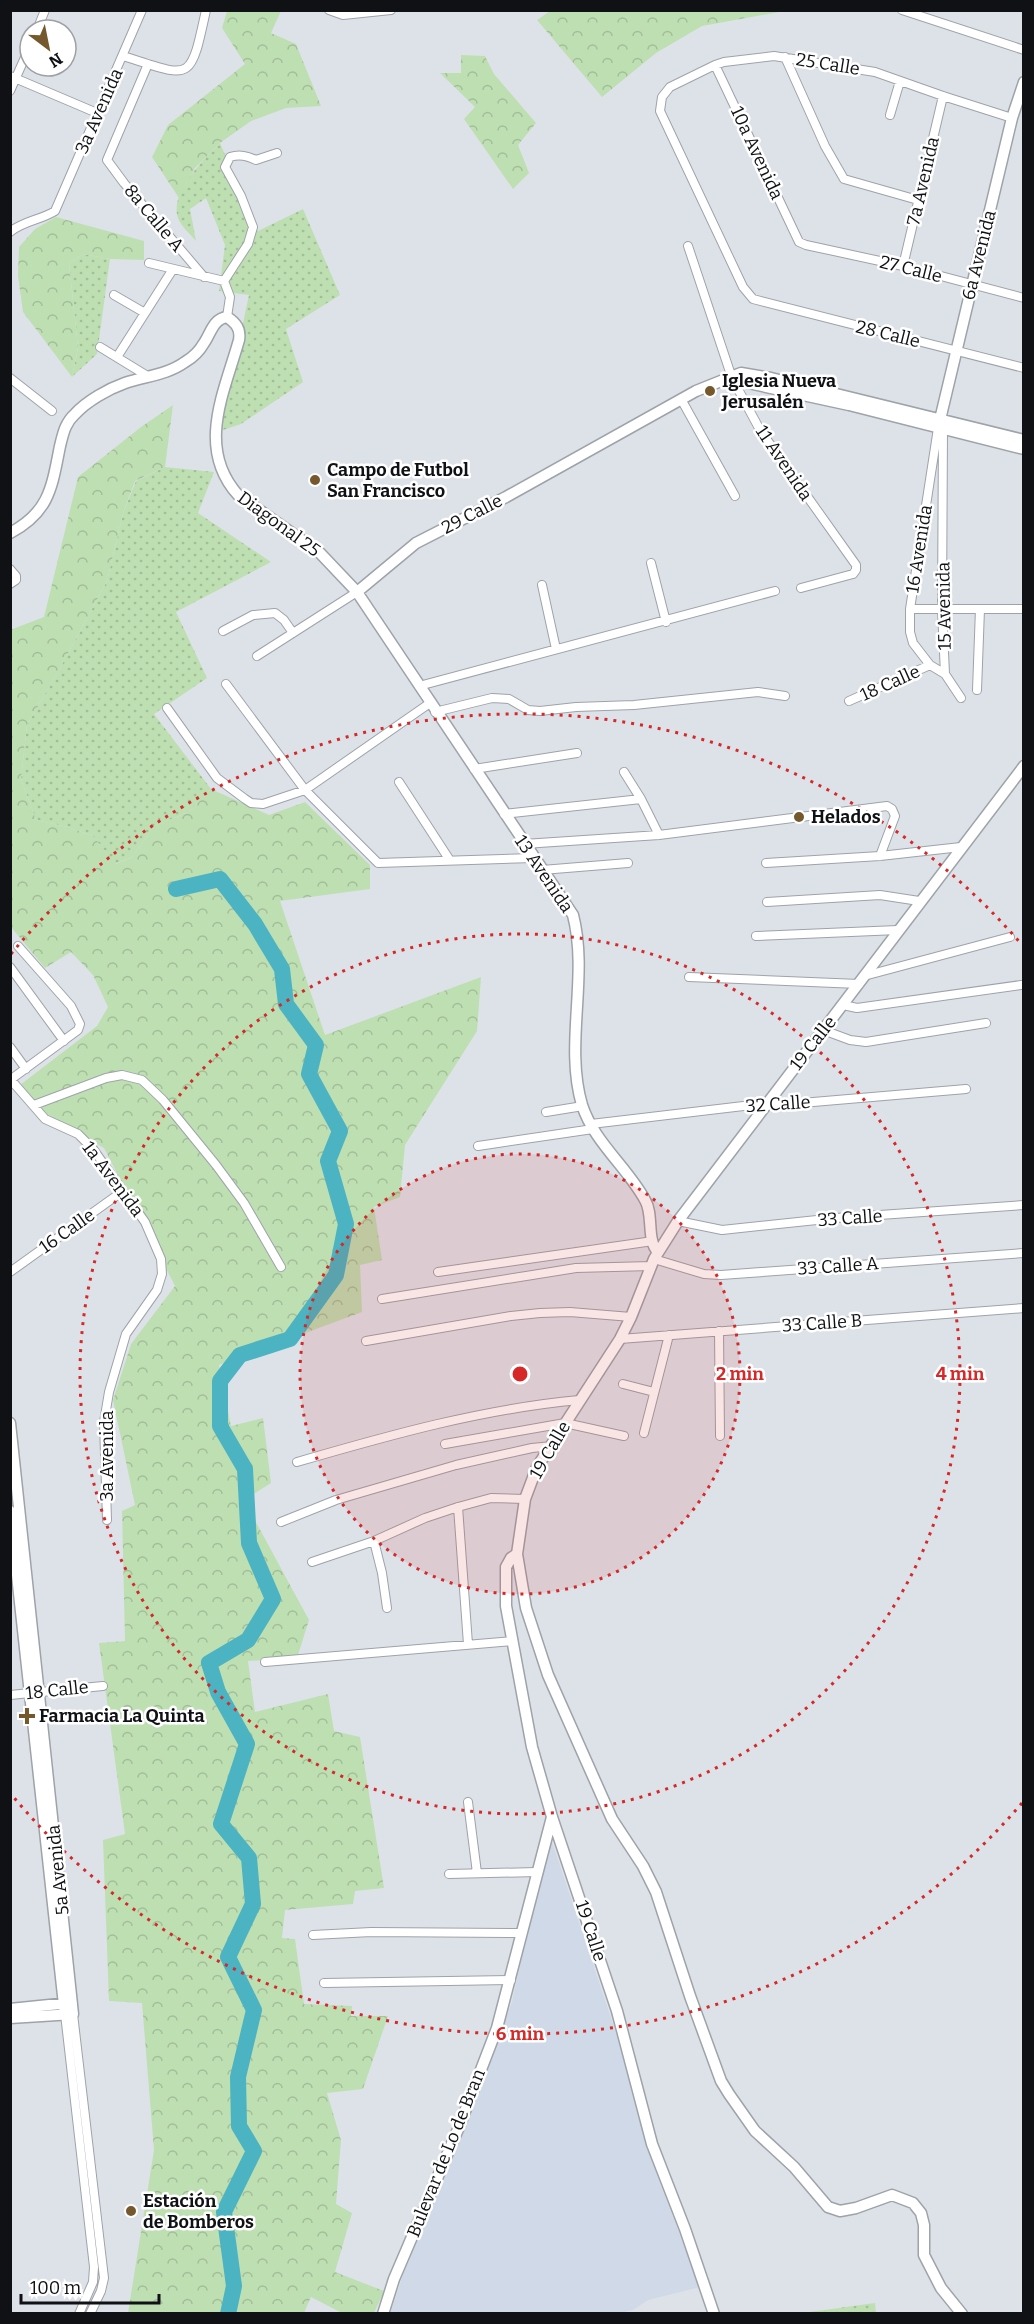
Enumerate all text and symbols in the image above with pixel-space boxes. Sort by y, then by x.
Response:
north arrow [18,18,78,78]
street label: 25 Calle [795,48,861,80]
text: N [45,49,66,72]
street label: 3a Avenida [70,65,128,157]
street label: 10a Avenida [726,103,788,203]
street label: 7a Avenida [902,134,944,228]
street label: 8a Calle A [119,180,189,256]
street label: 6a Avenida [957,208,1001,302]
street label: 27 Calle [878,251,944,287]
street label: 28 Calle [854,315,922,353]
place label: Iglesia Nueva Jerusalén [721,370,836,413]
marker: Iglesia Nueva Jerusalén [703,384,717,398]
street label: 11 Avenida [751,421,817,505]
place label: Campo de Futbol San Francisco [327,459,469,502]
marker: Campo de Futbol San Francisco [308,473,322,487]
street label: Diagonal 25 [233,487,325,561]
street label: 29 Calle [438,489,506,539]
street label: 16 Avenida [901,503,937,595]
street label: 15 Avenida [932,561,956,650]
street label: 18 Calle [857,660,923,706]
place label: Helados [811,806,881,828]
marker: Helados [792,810,806,824]
street label: 13 Avenida [510,831,578,917]
street label: 19 Calle [785,1011,841,1075]
street label: 32 Calle [745,1091,811,1117]
street label: 1a Avenida [78,1137,149,1221]
street label: 16 Calle [35,1204,99,1258]
street label: 33 Calle [817,1205,883,1231]
street label: 33 Calle A [797,1252,880,1280]
street label: 33 Calle B [781,1309,863,1337]
text: 2 min [716,1363,764,1385]
text: 4 min [936,1363,985,1385]
centre of rings [510,1364,530,1384]
street label: 3a Avenida [96,1410,118,1502]
street label: 19 Calle [525,1417,575,1483]
street label: 18 Calle [25,1676,89,1704]
place label: Farmacia La Quinta [39,1705,205,1727]
marker: Farmacia La Quinta [20,1709,34,1723]
street label: 5a Avenida [42,1823,74,1916]
street label: 19 Calle [571,1898,611,1964]
text: 6 min [496,2023,545,2045]
street label: Bulevar de Lo de Bran [402,2065,490,2240]
place label: Estación de Bomberos [143,2190,254,2233]
marker: Estación de Bomberos [124,2204,138,2218]
scale bar [21,2267,159,2305]
text: 100 m [30,2277,81,2299]

